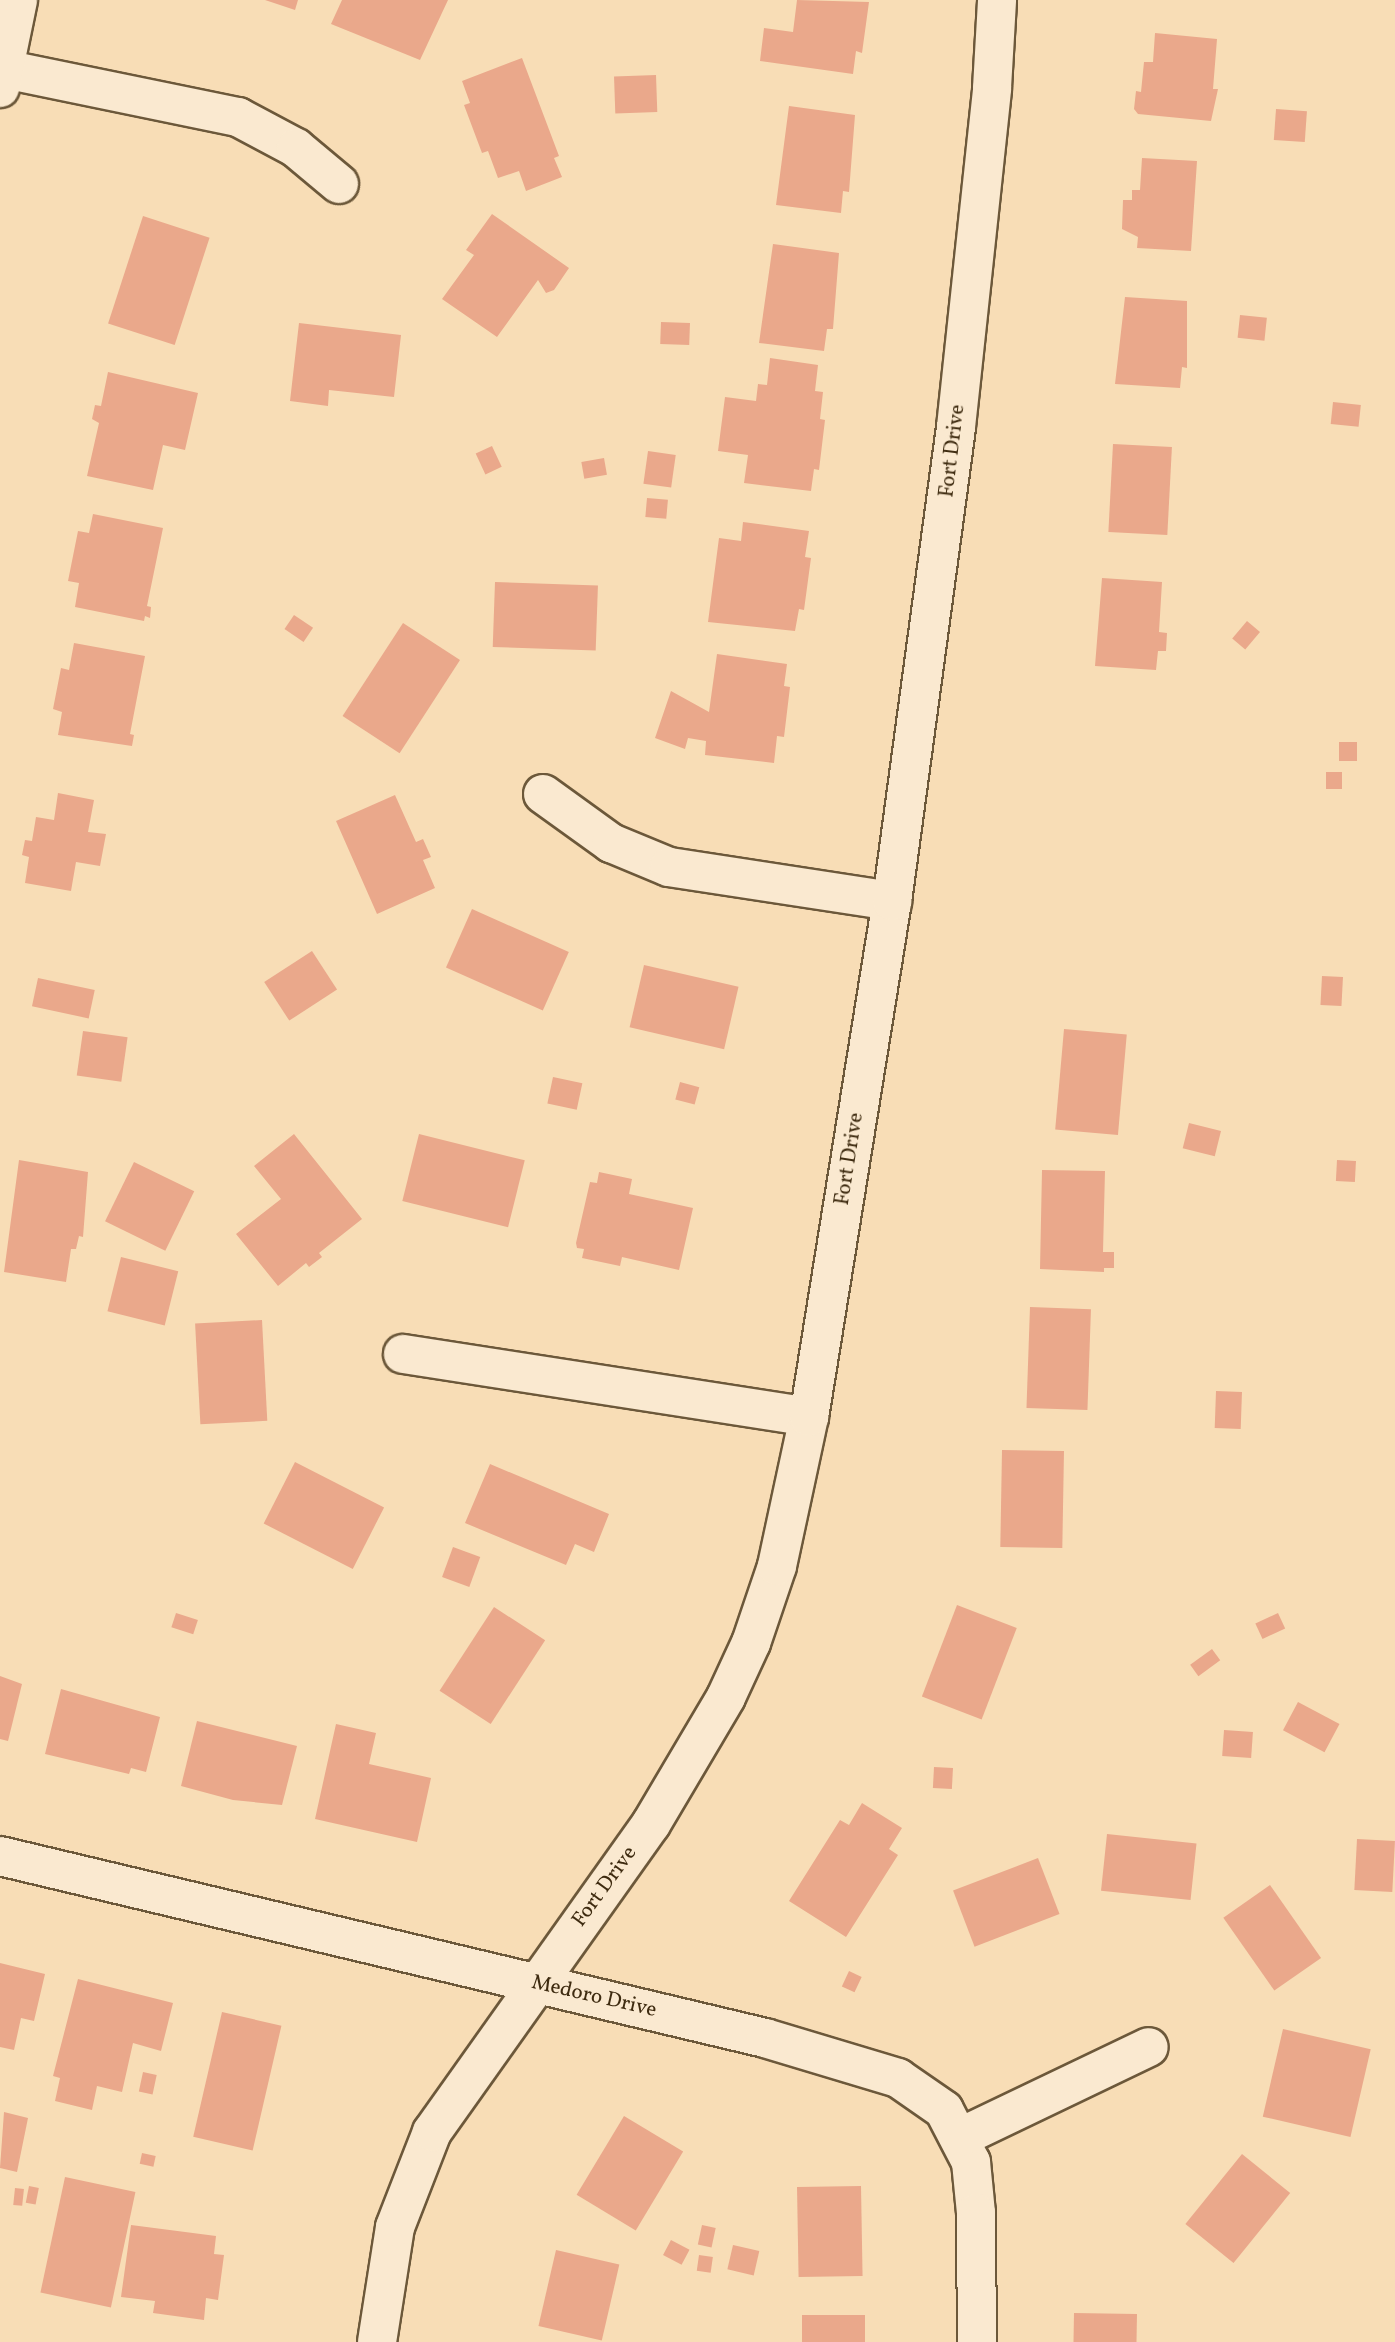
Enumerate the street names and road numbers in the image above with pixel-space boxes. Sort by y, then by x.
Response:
street label: Fort Drive [935,403,971,499]
street label: Fort Drive [830,1111,870,1207]
street label: Fort Drive [567,1842,643,1932]
street label: Medoro Drive [529,1970,659,2024]

